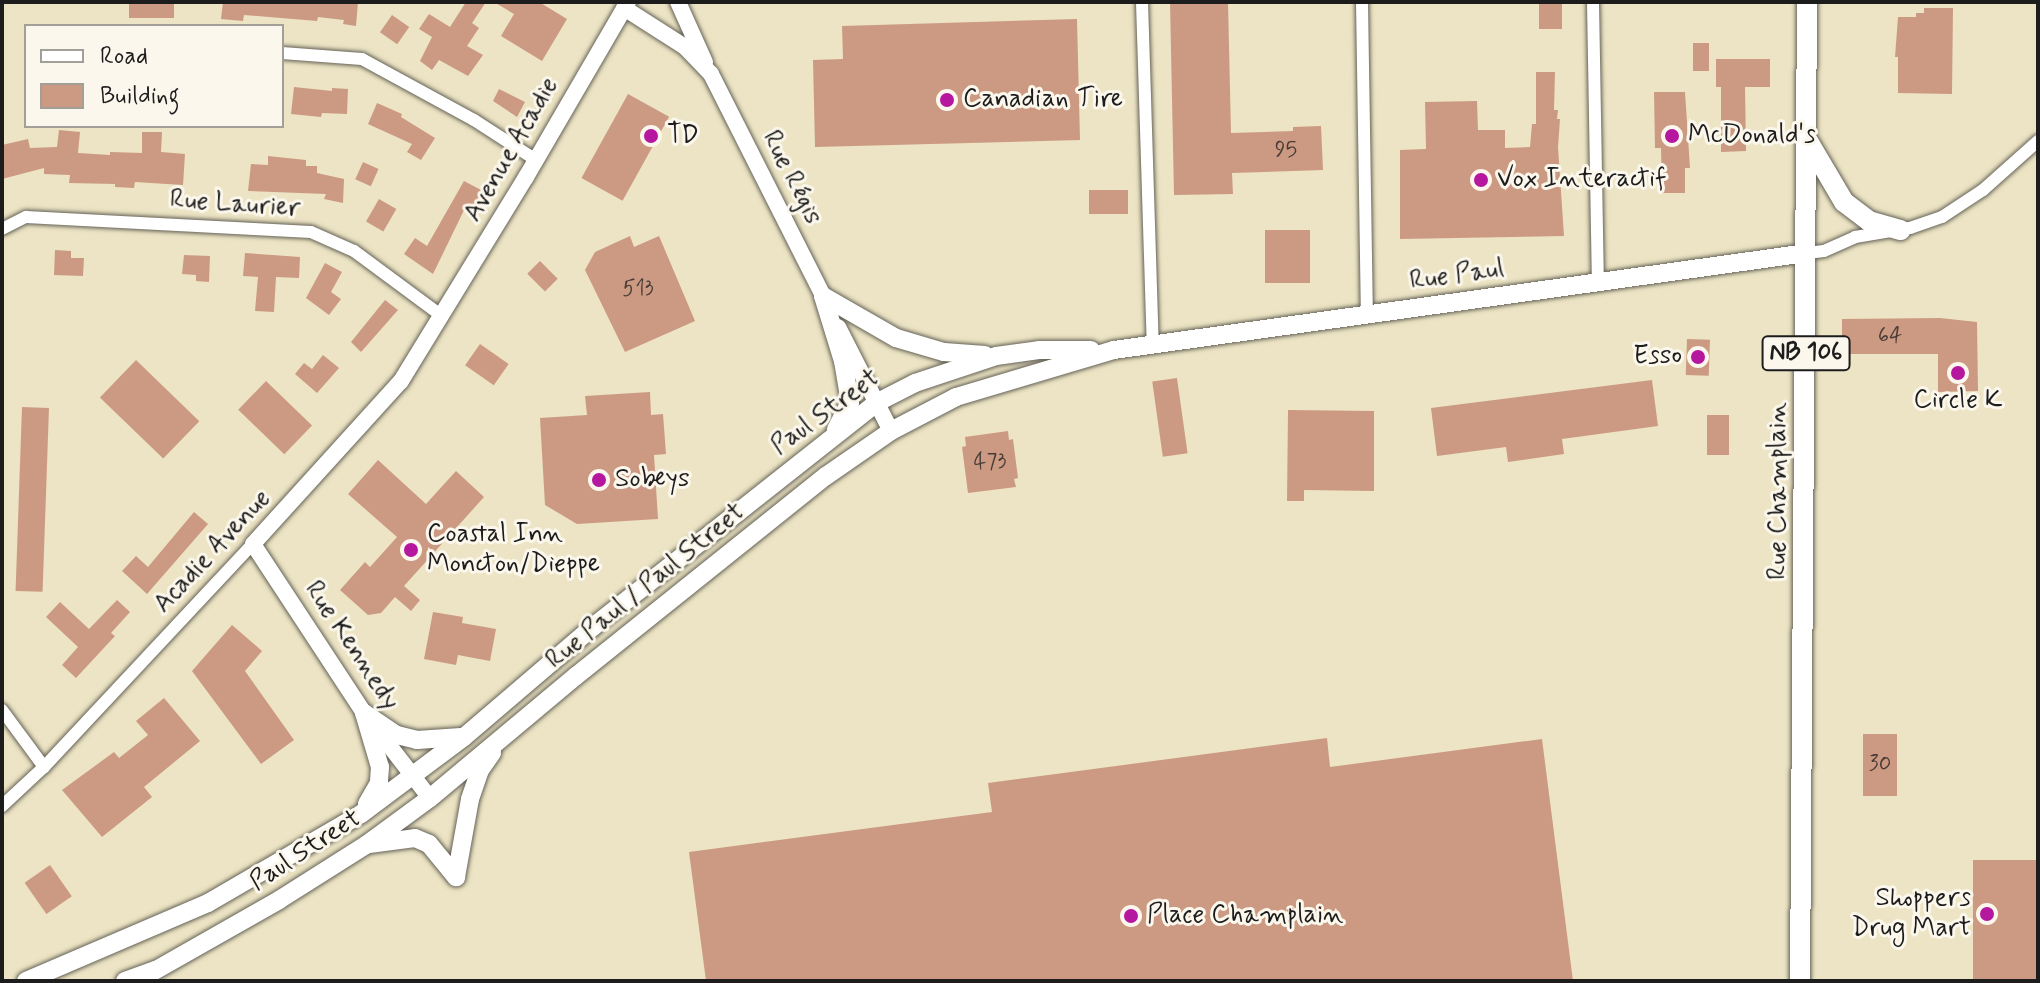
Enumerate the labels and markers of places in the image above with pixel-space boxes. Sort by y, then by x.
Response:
place label: Canadian Tire [963,84,1116,116]
marker: Canadian Tire [938,91,956,109]
place label: TD [667,120,699,152]
place label: McDonald's [1688,120,1816,152]
marker: TD [642,127,660,145]
marker: McDonald's [1663,127,1681,145]
place label: Vox Interactif [1497,164,1656,196]
marker: Vox Interactif [1472,171,1490,189]
place label: Esso [1633,341,1682,373]
marker: Esso [1689,348,1707,366]
marker: Circle K [1949,364,1967,382]
place label: Circle K [1913,385,2003,417]
place label: Sobeys [615,464,690,496]
marker: Sobeys [590,471,608,489]
place label: Coastal Inn Moncton/Dieppe [427,519,600,580]
marker: Coastal Inn Moncton/Dieppe [402,541,420,559]
place label: Shoppers Drug Mart [1851,883,1971,944]
place label: Place Champlain [1147,900,1340,932]
marker: Shoppers Drug Mart [1978,905,1996,923]
marker: Place Champlain [1122,907,1140,925]

